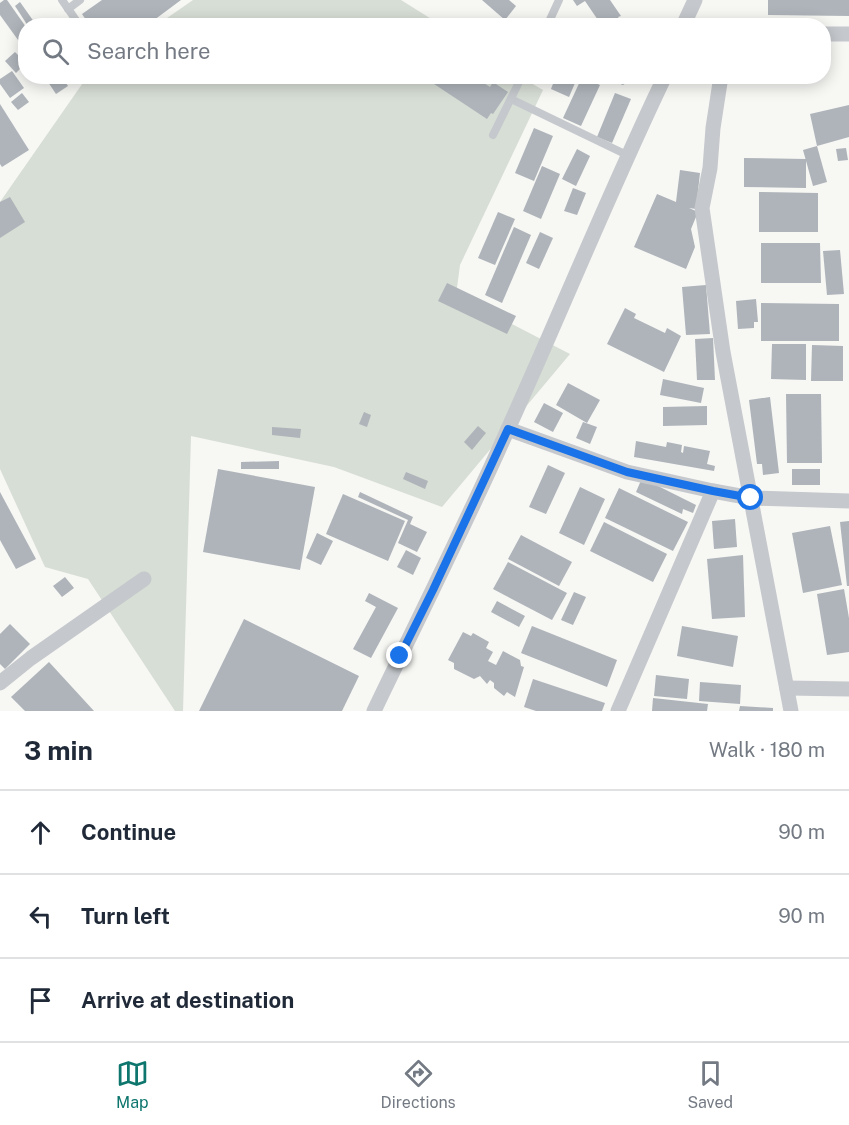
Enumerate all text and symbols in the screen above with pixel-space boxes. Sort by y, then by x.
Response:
search box [18,18,831,84]
icon: search [39,35,72,68]
text: Search here [87,38,211,64]
route start [737,484,763,510]
route end [386,642,412,668]
text: 3 min [24,735,93,766]
text: Walk · 180 m [709,738,825,762]
icon: ahead [24,816,57,849]
text: Continue [81,819,176,845]
text: 90 m [778,820,825,844]
icon: left [24,900,57,933]
text: Turn left [81,903,170,929]
text: 90 m [778,904,825,928]
icon: arrive [24,984,57,1017]
text: Arrive at destination [81,987,294,1013]
tab: Map [116,1057,149,1112]
tab: Directions [381,1057,456,1112]
tab: Saved [687,1057,733,1112]

